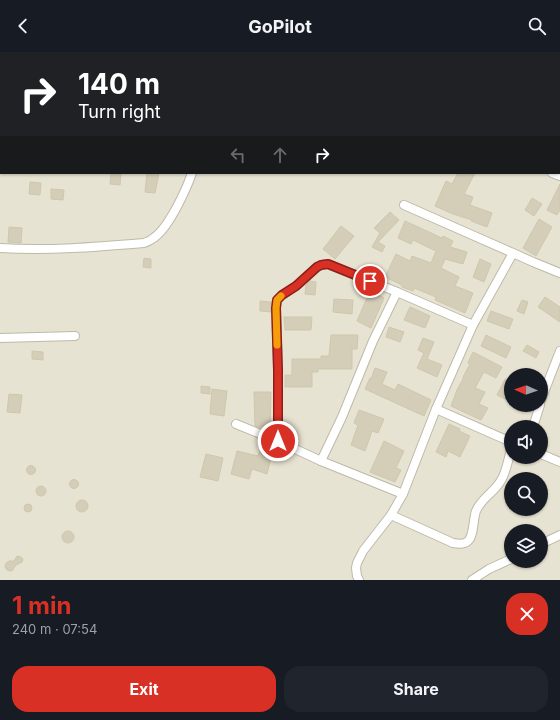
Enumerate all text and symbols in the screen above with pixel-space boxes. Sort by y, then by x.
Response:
icon: back [12,15,34,37]
icon: search [526,15,548,37]
text: GoPilot [248,16,312,37]
text: 140 m [78,67,160,101]
icon: right [12,68,64,120]
text: Turn right [78,101,161,122]
icon: left [227,144,249,166]
icon: ahead [269,144,291,166]
icon: right [311,144,333,166]
pin [353,264,387,298]
icon: arrive [359,270,381,292]
north arrow [504,368,548,412]
map controls [504,368,548,568]
position arrow [257,420,299,462]
button: sound [504,420,548,464]
button: search [504,472,548,516]
button: layers [504,524,548,568]
text: 1 min [12,591,71,620]
button: close [506,593,548,635]
text: 240 m · 07:54 [12,621,97,637]
button: Exit [12,666,276,712]
button: Share [284,666,548,712]

